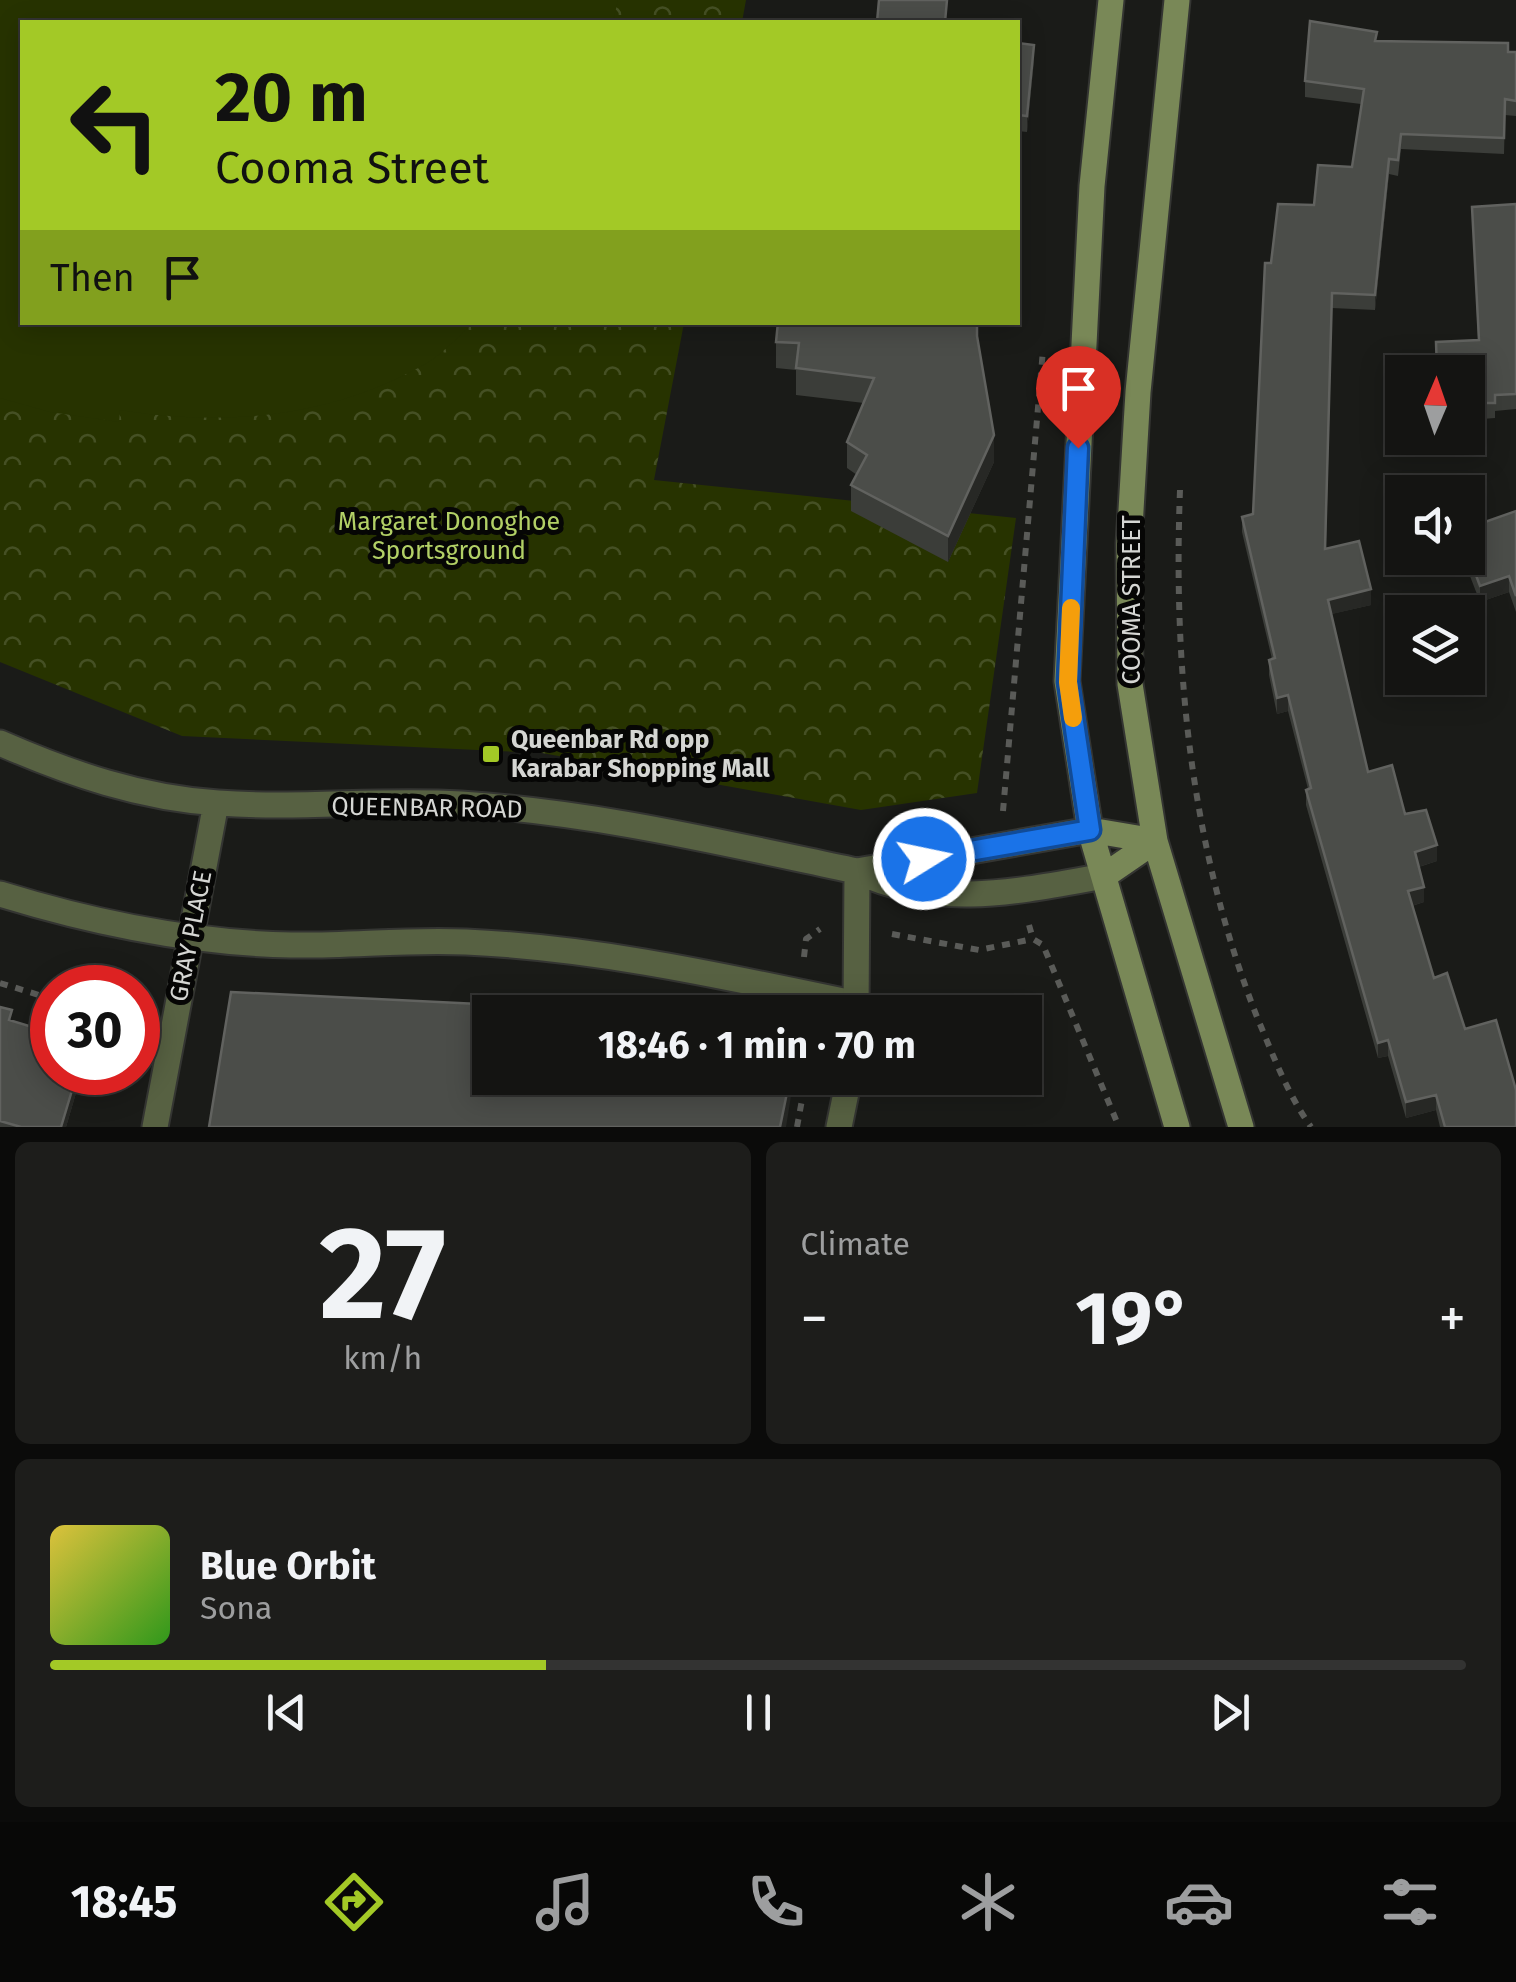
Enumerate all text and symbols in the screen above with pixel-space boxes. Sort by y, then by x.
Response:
text: 20 m [215,56,368,140]
icon: left [50,60,180,190]
text: Cooma Street [215,141,489,195]
icon: arrive [155,250,210,305]
text: Then [50,255,135,301]
pin [1036,346,1121,449]
north arrow [1385,355,1485,455]
map controls [1385,355,1485,695]
icon: arrive [1051,361,1106,416]
button: sound [1385,475,1485,575]
park label: Margaret Donoghoe Sportsground [338,507,560,566]
street label: COOMA STREET [1117,515,1147,685]
button: layers [1385,595,1485,695]
place label: Queenbar Rd opp Karabar Shopping Mall [511,725,770,784]
marker: Queenbar Rd opp Karabar Shopping Mall [480,743,502,765]
street label: QUEENBAR ROAD [331,791,523,825]
position arrow [872,807,976,911]
street label: GRAY PLACE [164,868,218,1004]
speed limit sign: 30 [30,965,160,1095]
text: 18:46 · 1 min · 70 m [598,1022,916,1068]
text: 27 [319,1196,446,1352]
text: Climate [801,1225,910,1263]
text: 19° [1075,1274,1191,1364]
text: − [801,1286,828,1352]
text: + [1439,1286,1466,1352]
text: km/h [343,1339,422,1377]
text: Blue Orbit [200,1543,376,1589]
text: Sona [200,1589,272,1627]
icon: previous [259,1685,314,1740]
icon: pause [731,1685,786,1740]
icon: next [1203,1685,1258,1740]
icon: directions [319,1867,389,1937]
icon: music [530,1867,600,1937]
icon: phone [741,1867,811,1937]
icon: climate [953,1867,1023,1937]
icon: car [1164,1867,1234,1937]
icon: filters [1375,1867,1445,1937]
text: 18:45 [71,1875,177,1929]

